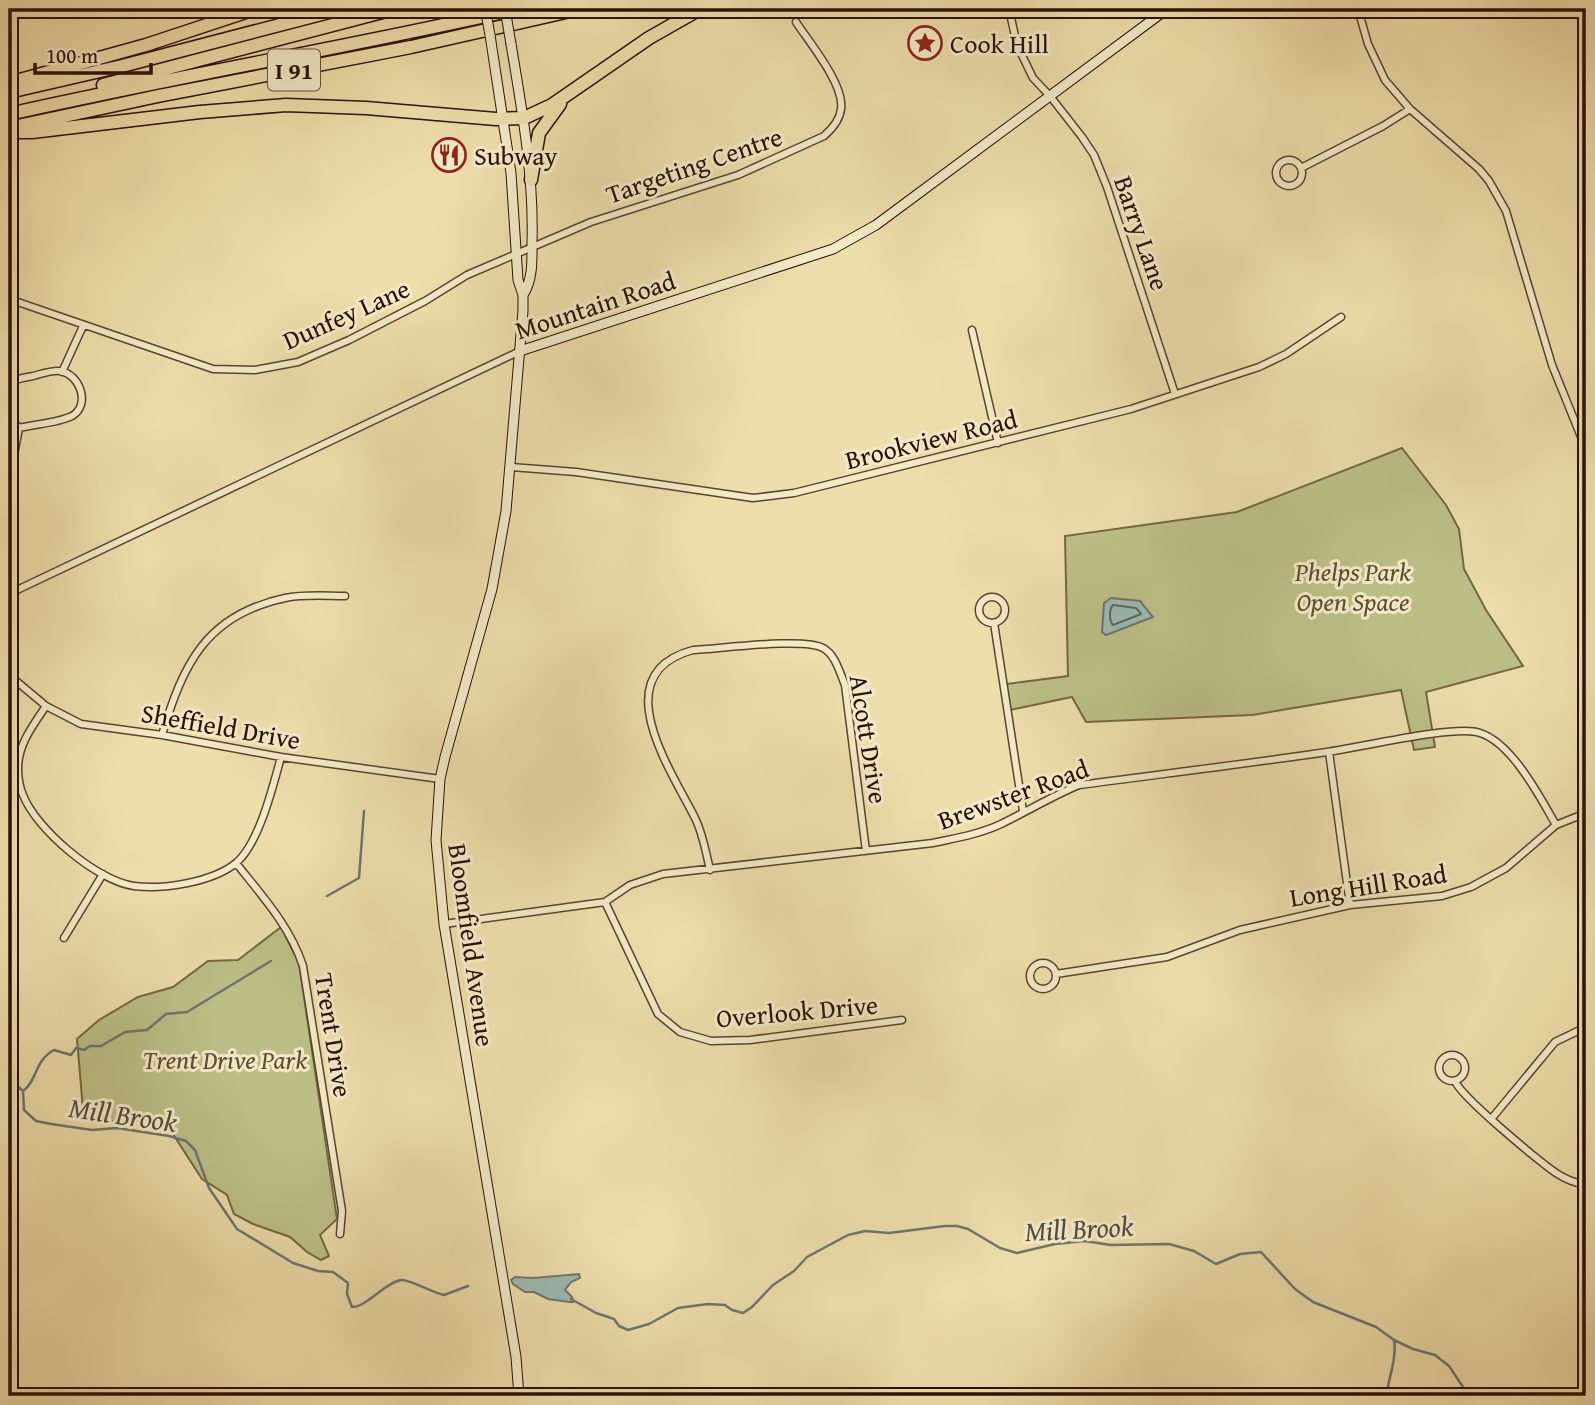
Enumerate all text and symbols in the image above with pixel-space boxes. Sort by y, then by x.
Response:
place icon: Cook Hill [906,24,944,62]
place label: Cook Hill [950,24,1049,63]
scale bar [35,32,150,76]
text: 100 m [46,40,98,71]
road number: I 91 [268,50,320,90]
street label: Targeting Centre [601,117,787,213]
restaurant icon: Subway [430,136,468,174]
place label: Subway [474,136,558,175]
street label: Barry Lane [1104,170,1180,296]
street label: Mountain Road [510,261,680,349]
street label: Dunfey Lane [276,269,416,359]
street label: Brookview Road [841,399,1021,479]
park label: Phelps Park Open Space [1294,552,1411,621]
street label: Alcott Drive [840,672,898,806]
street label: Sheffield Drive [138,693,304,759]
street label: Brewster Road [932,749,1094,839]
street label: Bloomfield Avenue [438,841,506,1049]
street label: Long Hill Road [1287,853,1449,917]
street label: Trent Drive [305,970,363,1100]
street label: Overlook Drive [715,985,879,1037]
park label: Trent Drive Park [143,1040,307,1079]
water label: Mill Brook [66,1086,180,1142]
water label: Mill Brook [1024,1205,1135,1251]

